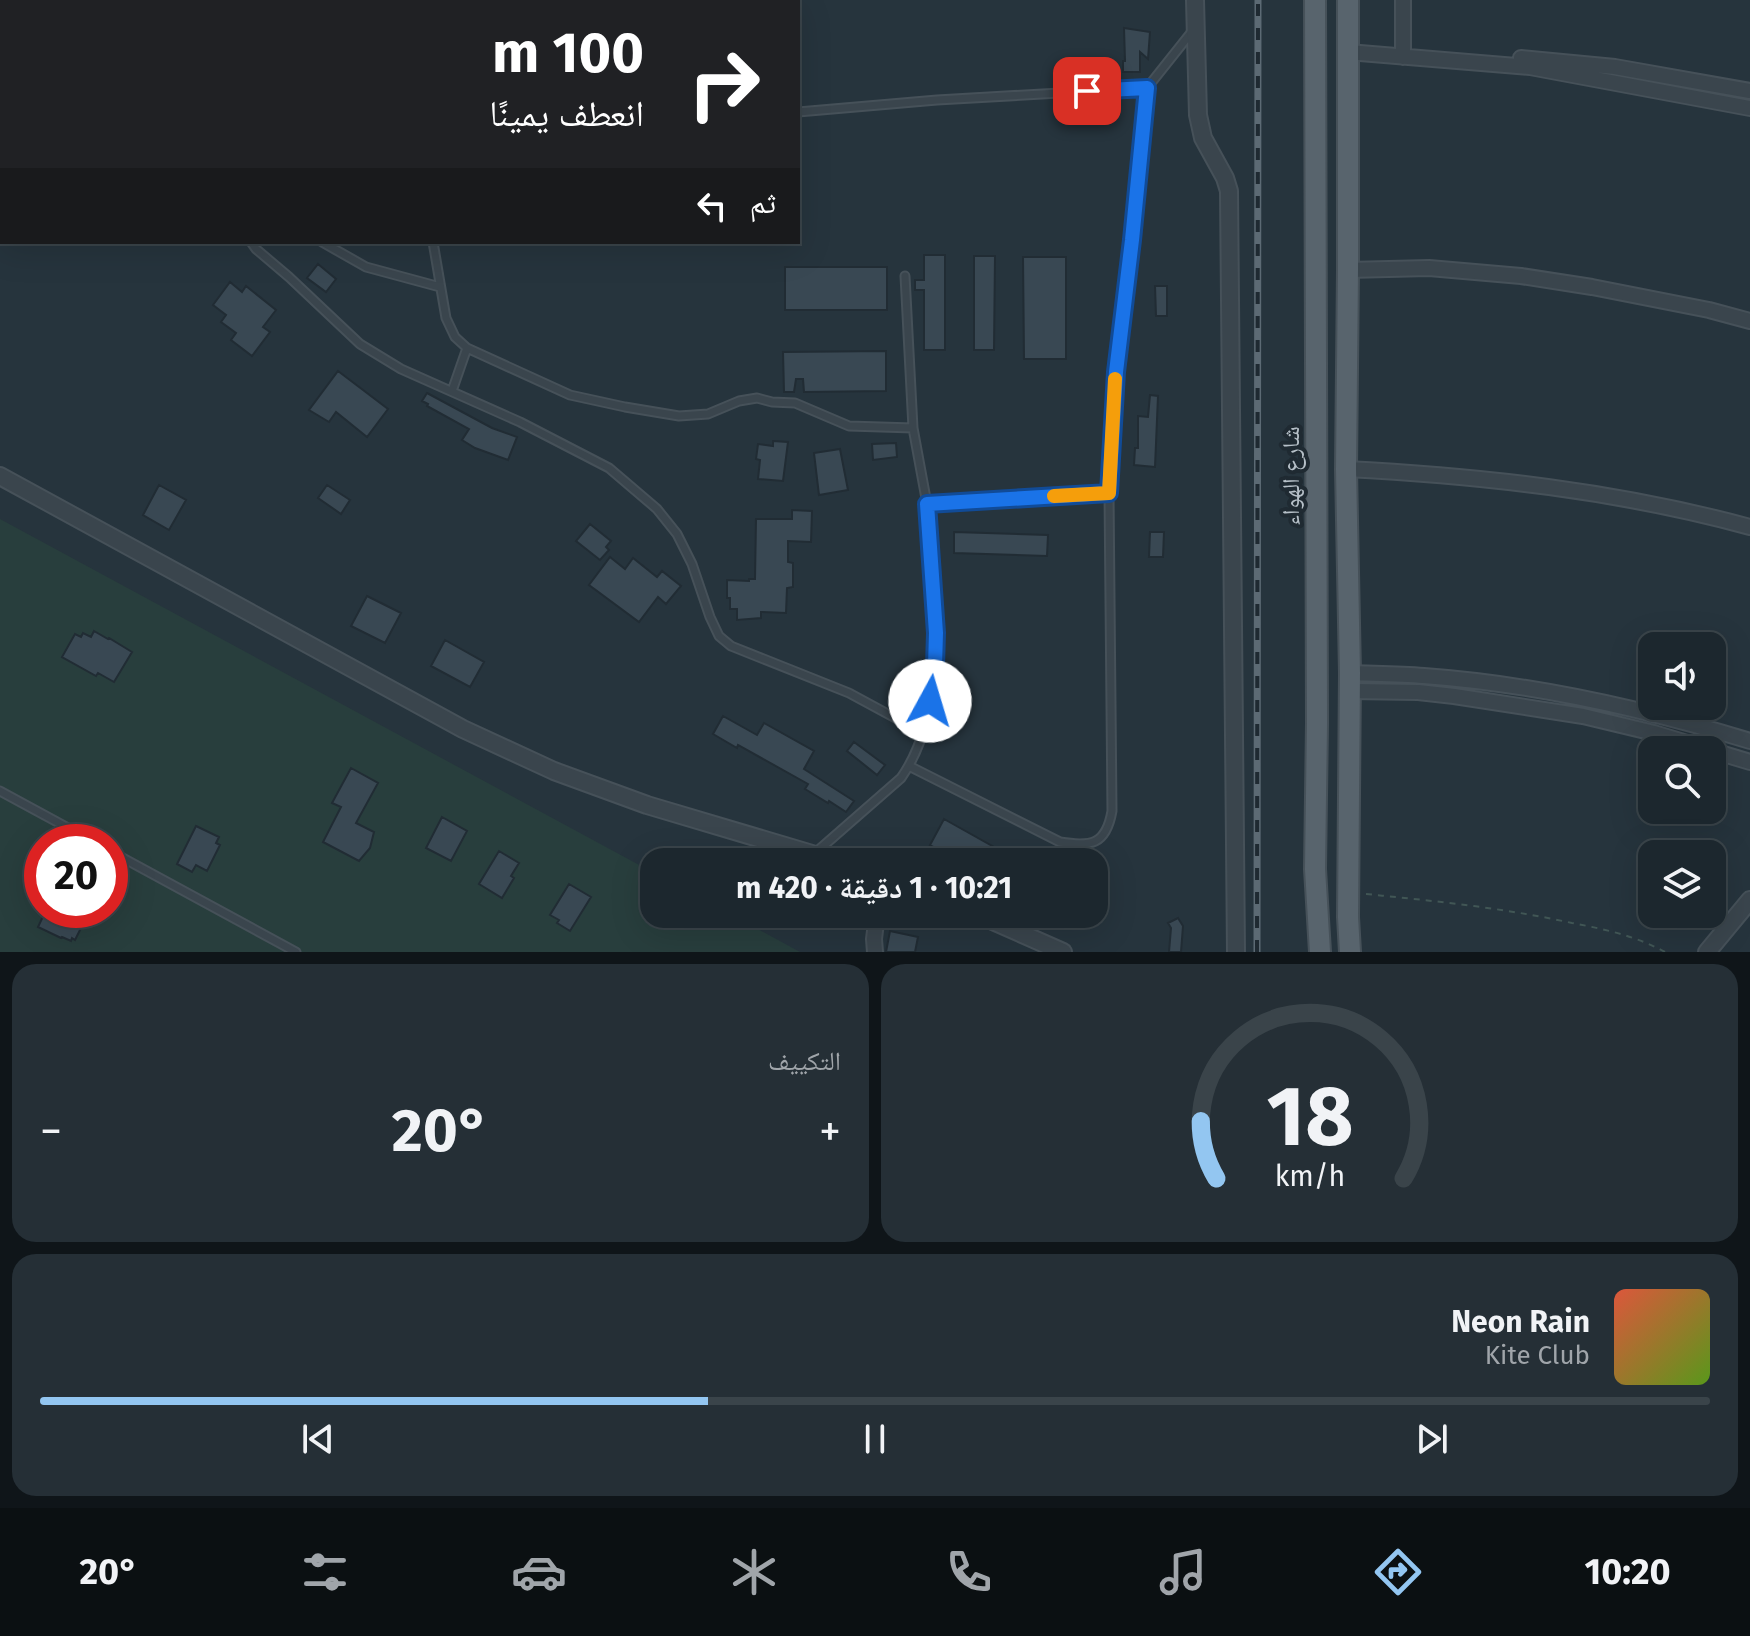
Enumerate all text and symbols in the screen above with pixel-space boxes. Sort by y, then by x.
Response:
text: 100 m [492,20,644,87]
icon: right [672,32,776,136]
pin [1053,57,1121,125]
icon: arrive [1065,69,1109,113]
text: انعطف يمينًا [489,92,644,136]
icon: left [690,184,734,228]
text: ثم [750,185,776,221]
street label: شارع الهواء [1277,426,1306,526]
map controls [1638,632,1726,928]
button: sound [1638,632,1726,720]
position arrow [888,659,972,743]
button: search [1638,736,1726,824]
speed limit sign: 20 [24,824,128,928]
button: layers [1638,840,1726,928]
text: 10:21 · 1 دقيقة · 420 m [736,870,1012,906]
text: التكييف [768,1046,841,1077]
text: 18 [1266,1067,1353,1167]
text: 20° [392,1095,489,1167]
text: − [40,1105,62,1158]
text: + [819,1105,841,1158]
text: km/h [1274,1159,1345,1194]
text: Neon Rain [1451,1304,1590,1340]
text: Kite Club [1485,1340,1590,1371]
icon: previous [296,1417,340,1461]
icon: pause [853,1417,897,1461]
icon: next [1410,1417,1454,1461]
icon: filters [297,1544,353,1600]
icon: car [511,1544,567,1600]
icon: climate [726,1544,782,1600]
icon: phone [941,1544,997,1600]
icon: music [1155,1544,1211,1600]
icon: directions [1370,1544,1426,1600]
text: 20° [79,1550,138,1594]
text: 10:20 [1585,1550,1671,1594]

